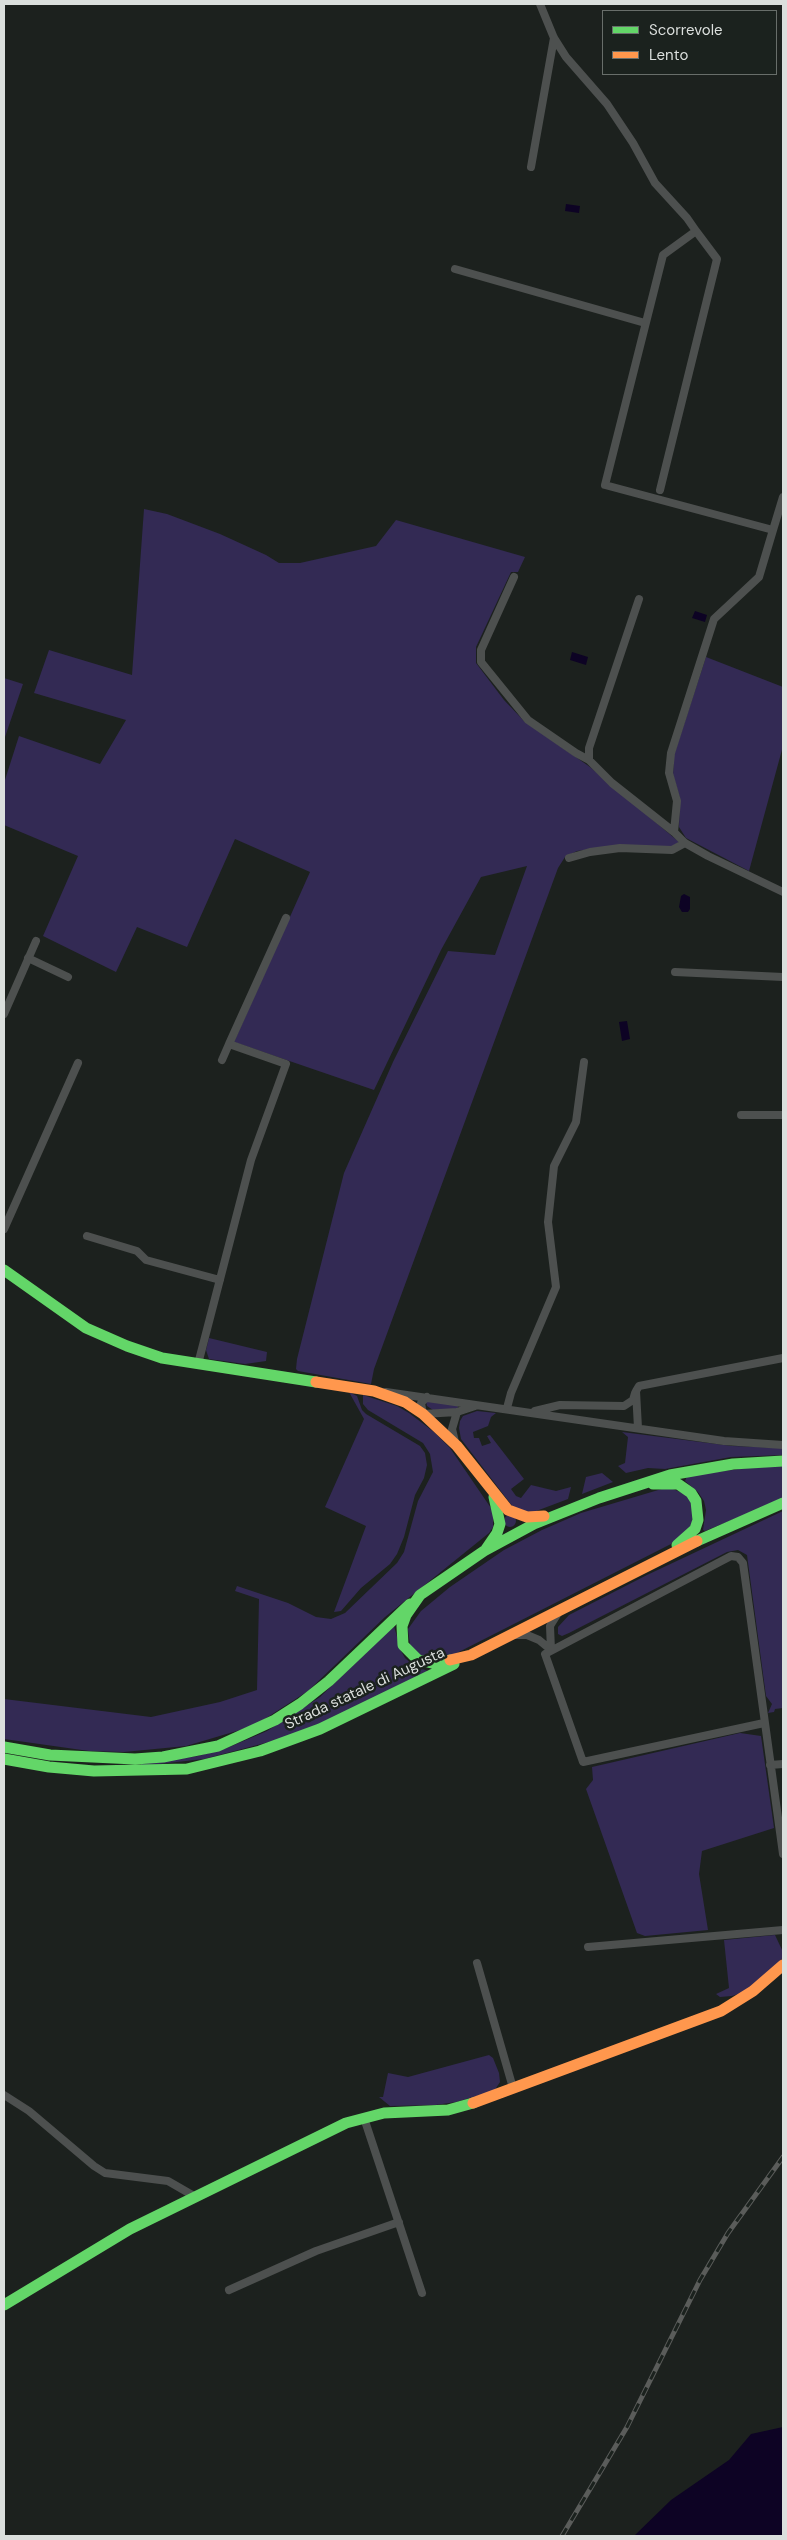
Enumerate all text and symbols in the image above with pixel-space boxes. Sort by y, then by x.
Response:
legend [602,10,777,75]
text: Scorrevole [649,20,723,40]
text: Lento [649,45,688,65]
street label: Strada statale di Augusta [282,1644,448,1734]

